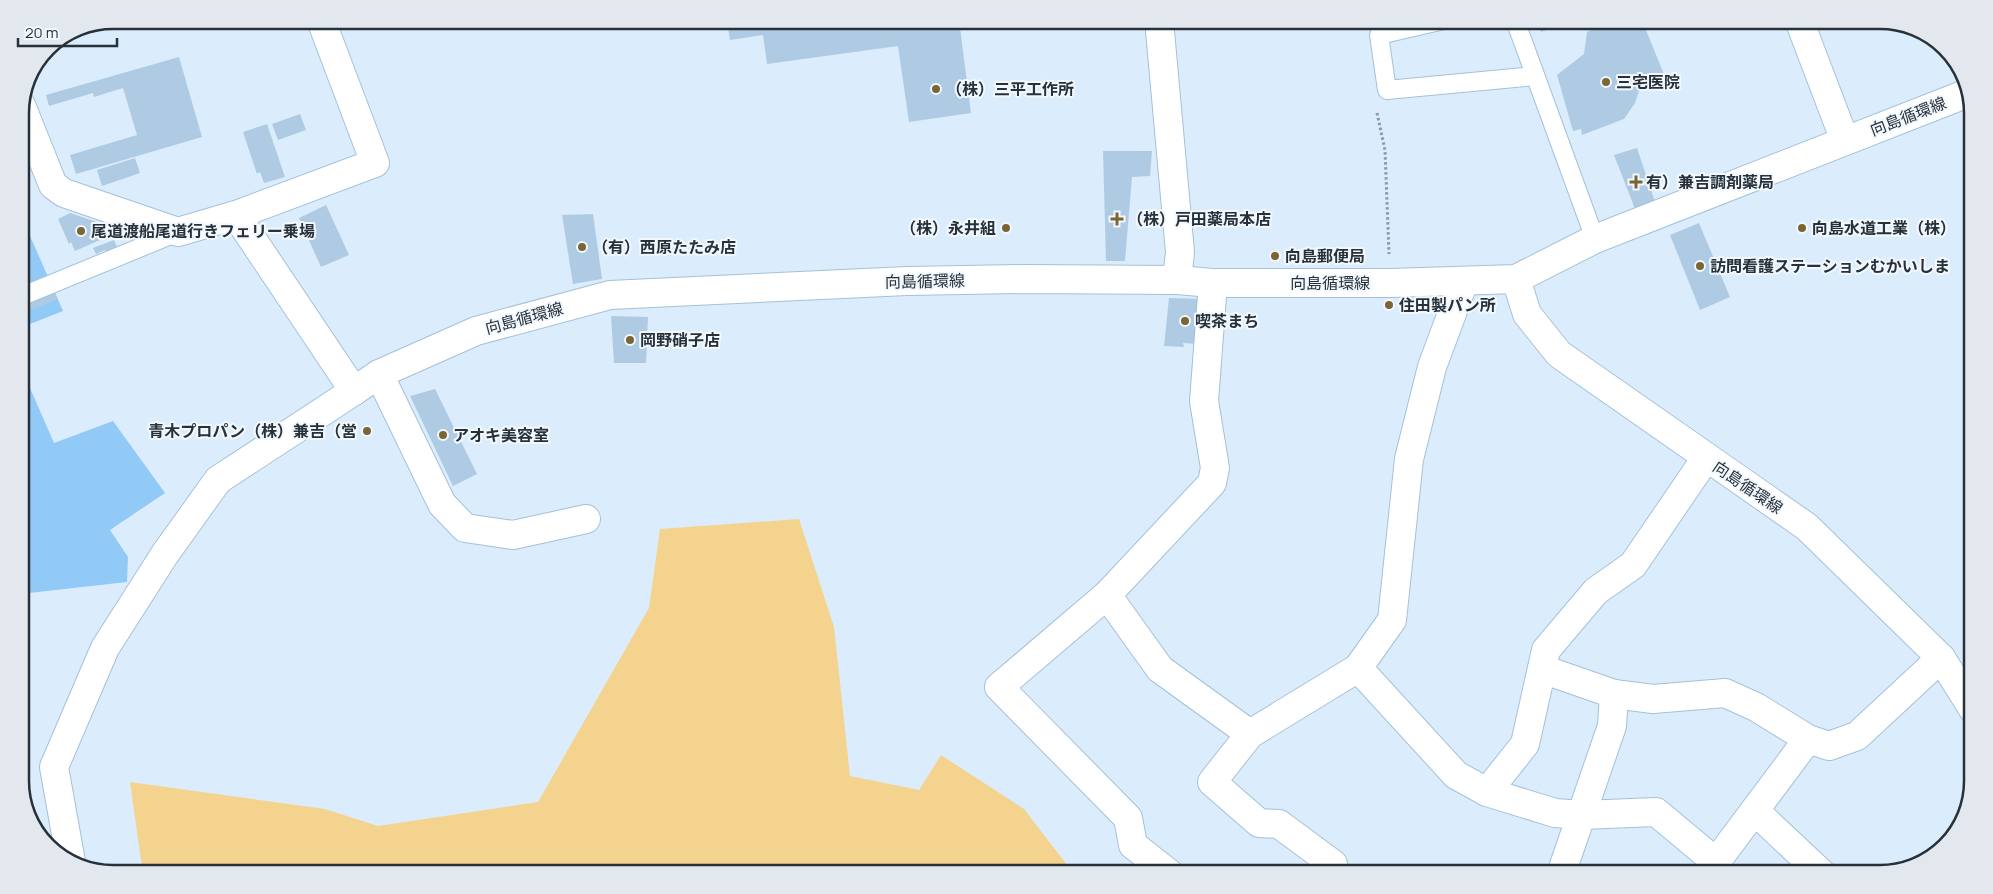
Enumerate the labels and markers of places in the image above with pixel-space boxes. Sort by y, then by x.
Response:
place label: 三宅医院 [1616,71,1680,93]
marker: 三宅医院 [1600,76,1612,88]
place label: （株）三平工作所 [946,78,1074,100]
marker: （株）三平工作所 [930,83,942,95]
place label: 有）兼吉調剤薬局 [1646,171,1774,193]
marker: 有）兼吉調剤薬局 [1630,176,1642,188]
place label: （株）戸田薬局本店 [1127,208,1271,230]
marker: （株）戸田薬局本店 [1111,213,1123,225]
place label: （株）永井組 [900,217,996,239]
place label: 向島水道工業（株） [1812,217,1956,239]
place label: 尾道渡船尾道行きフェリー乗場 [91,220,315,242]
marker: （株）永井組 [1000,222,1012,234]
marker: 向島水道工業（株） [1796,222,1808,234]
marker: 尾道渡船尾道行きフェリー乗場 [75,225,87,237]
place label: （有）西原たたみ店 [592,236,736,258]
marker: （有）西原たたみ店 [576,241,588,253]
place label: 向島郵便局 [1285,245,1365,267]
marker: 向島郵便局 [1269,250,1281,262]
place label: 訪問看護ステーションむかいしま [1710,255,1950,277]
marker: 訪問看護ステーションむかいしま [1694,260,1706,272]
place label: 住田製パン所 [1398,294,1496,316]
marker: 住田製パン所 [1383,299,1395,311]
place label: 喫茶まち [1195,310,1259,332]
marker: 喫茶まち [1179,315,1191,327]
place label: 岡野硝子店 [640,329,720,351]
marker: 岡野硝子店 [624,334,636,346]
place label: 青木プロパン（株）兼吉（営 [148,420,357,442]
place label: アオキ美容室 [453,424,549,446]
marker: 青木プロパン（株）兼吉（営 [361,425,373,437]
marker: アオキ美容室 [437,429,449,441]

